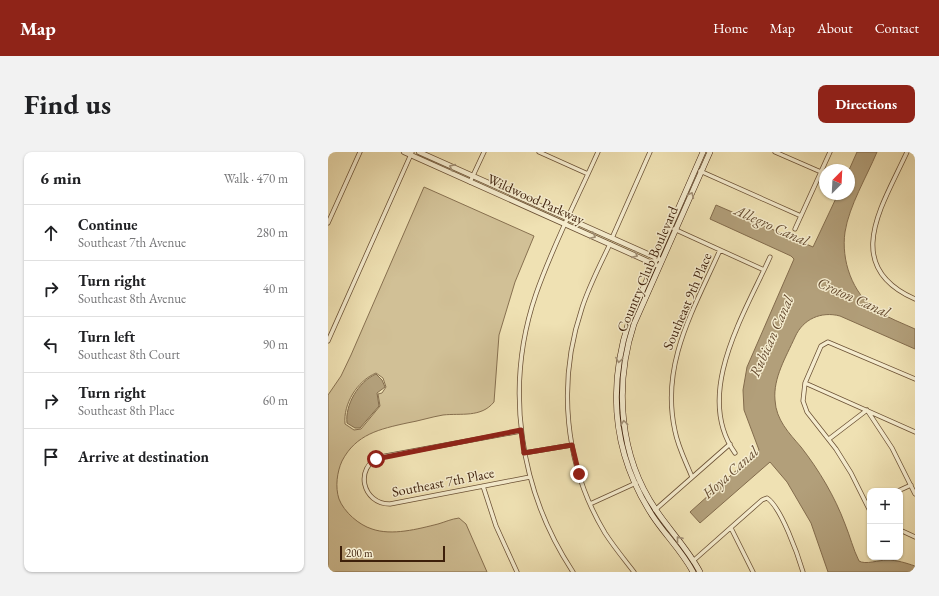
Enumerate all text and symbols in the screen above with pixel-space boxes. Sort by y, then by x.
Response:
text: Map [20,16,56,41]
text: Home [713,19,748,37]
text: Map [770,19,795,37]
text: About [817,19,853,37]
text: Contact [875,19,919,37]
button: Directions [818,85,915,123]
text: Find us [24,86,111,122]
one-way arrow [449,163,456,171]
north arrow [819,164,855,200]
text: 6 min [40,167,81,189]
text: Walk · 470 m [224,170,288,187]
street label: Wildwood Parkway [485,170,588,229]
one-way arrow [686,192,694,199]
water label: Allegro Canal [731,200,813,250]
street label: Country Club Boulevard [612,203,682,335]
text: Continue [78,215,138,234]
icon: ahead [40,222,62,244]
text: 280 m [257,224,288,241]
one-way arrow [589,231,597,239]
text: Southeast 7th Avenue [78,234,186,251]
street label: Southeast 9th Place [658,249,716,352]
one-way arrow [630,250,638,258]
text: Turn right [78,271,146,290]
water label: Croton Canal [815,273,894,322]
icon: right [40,278,62,300]
text: 40 m [263,280,288,297]
text: Southeast 8th Avenue [78,290,186,307]
water label: Rubican Canal [745,292,798,380]
text: Turn left [78,327,135,346]
icon: left [40,334,62,356]
text: 90 m [263,336,288,353]
text: Southeast 8th Court [78,346,180,363]
one-way arrow [615,357,624,363]
text: Turn right [78,383,146,402]
icon: right [40,390,62,412]
text: 60 m [263,392,288,409]
text: Southeast 8th Place [78,402,174,419]
one-way arrow [620,420,629,427]
water label: Hoya Canal [697,441,763,503]
icon: arrive [40,446,62,468]
text: Arrive at destination [78,447,209,466]
route start [367,450,385,468]
street label: Southeast 7th Place [390,463,496,501]
route end [570,465,588,483]
map controls [867,488,903,560]
button: + [867,488,903,524]
button: − [867,524,903,560]
one-way arrow [676,537,683,544]
scale bar [340,544,445,563]
text: 200 m [346,546,373,560]

